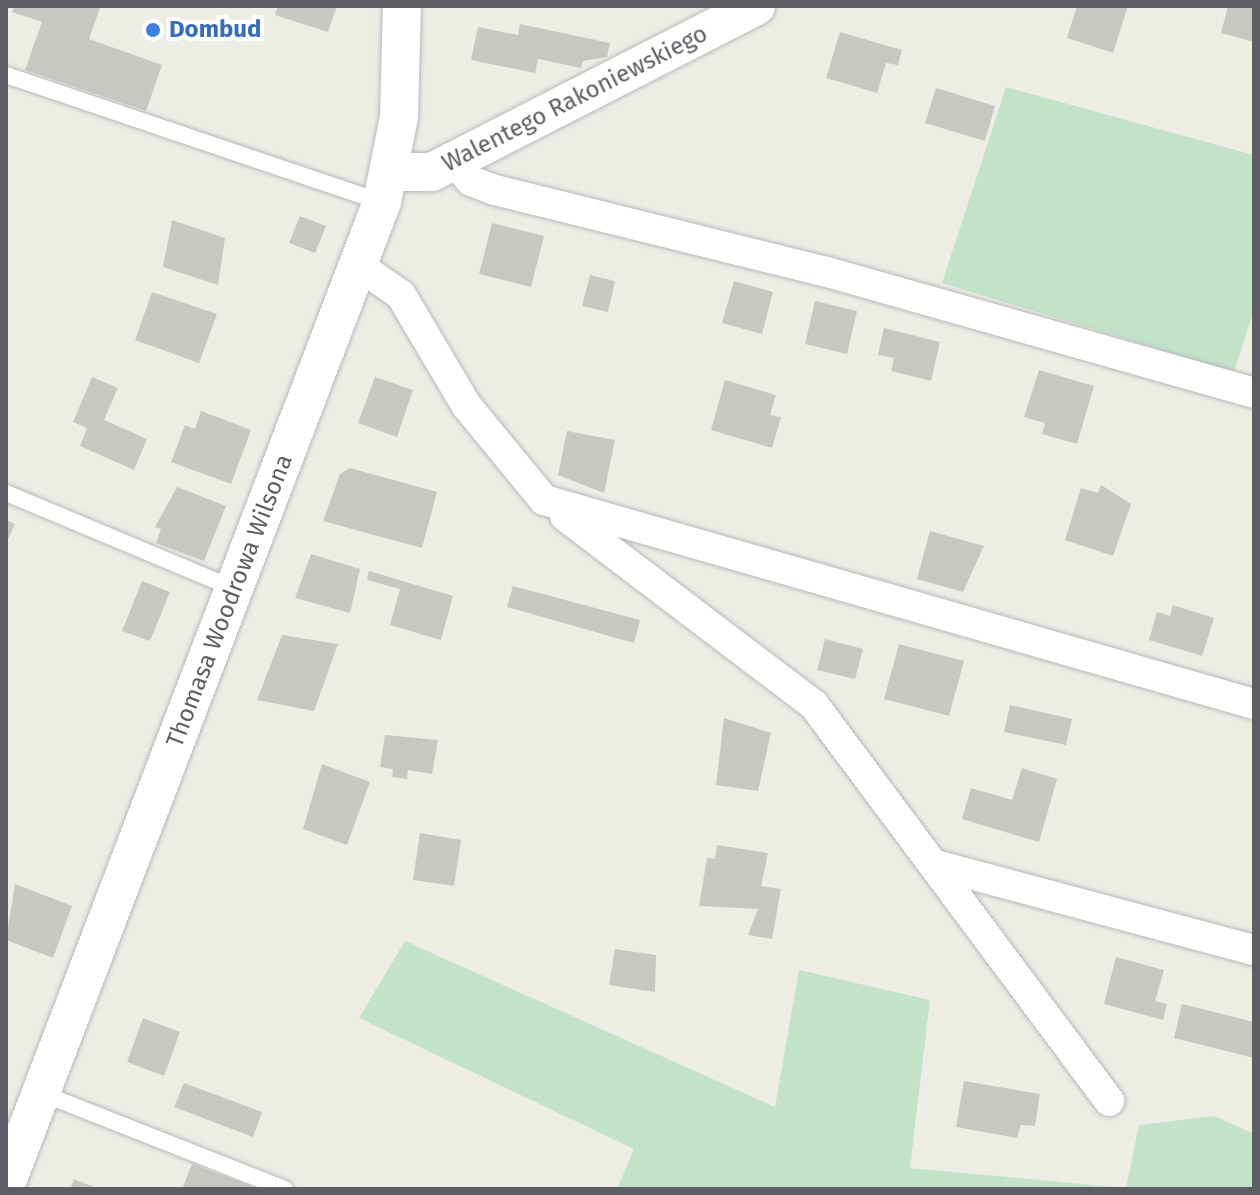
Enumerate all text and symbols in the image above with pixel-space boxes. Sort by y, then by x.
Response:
place label: Dombud [169,16,261,44]
street label: Walentego Rakoniewskiego [438,19,712,179]
marker: Dombud [144,21,162,39]
street label: Thomasa Woodrowa Wilsona [161,451,299,751]

